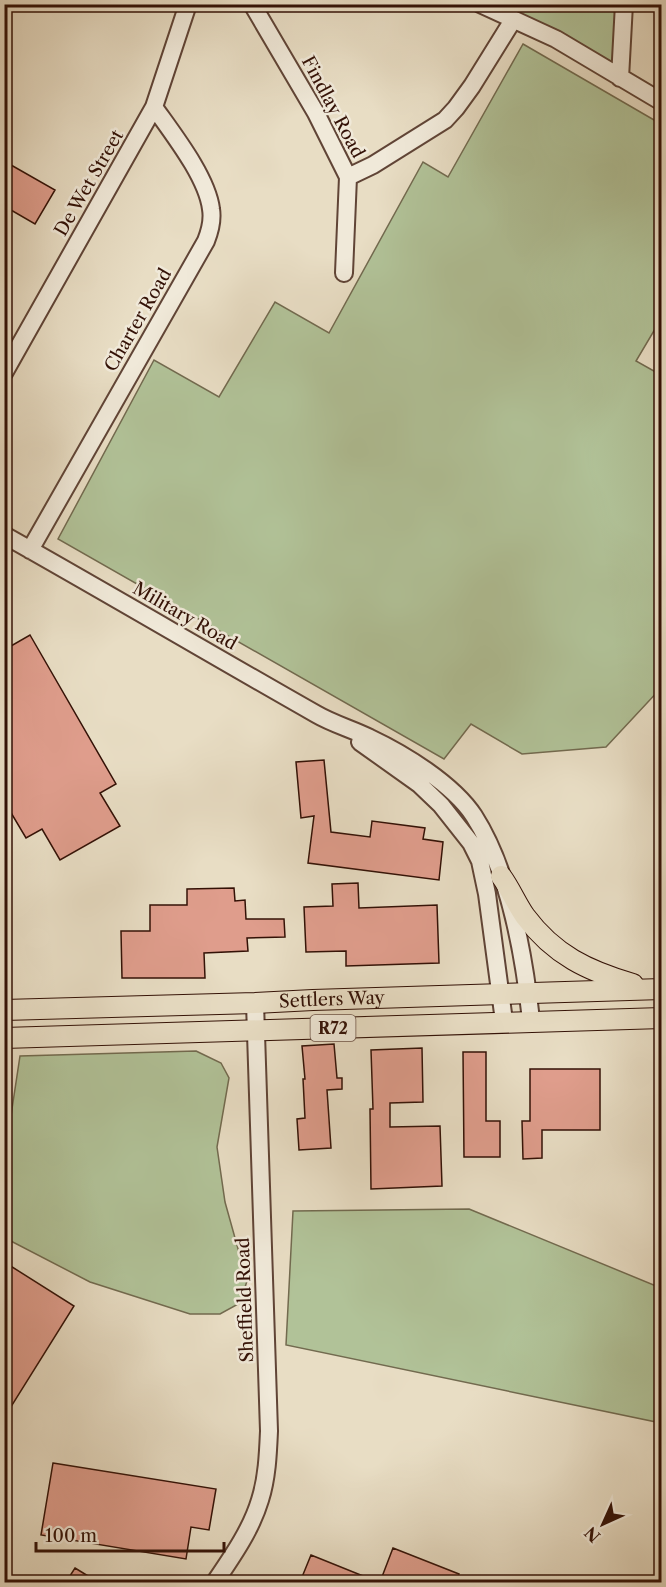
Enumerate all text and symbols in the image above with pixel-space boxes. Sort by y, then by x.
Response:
street label: Findlay Road [297,52,369,162]
street label: De Wet Street [50,125,129,240]
street label: Charter Road [100,265,176,375]
street label: Military Road [129,577,241,655]
street label: Settlers Way [278,987,386,1013]
road number: R72 [310,1015,356,1041]
street label: Sheffield Road [232,1237,258,1363]
north arrow [573,1494,633,1554]
scale bar [36,1515,224,1553]
text: N [580,1523,604,1547]
text: 100 m [45,1525,97,1547]

